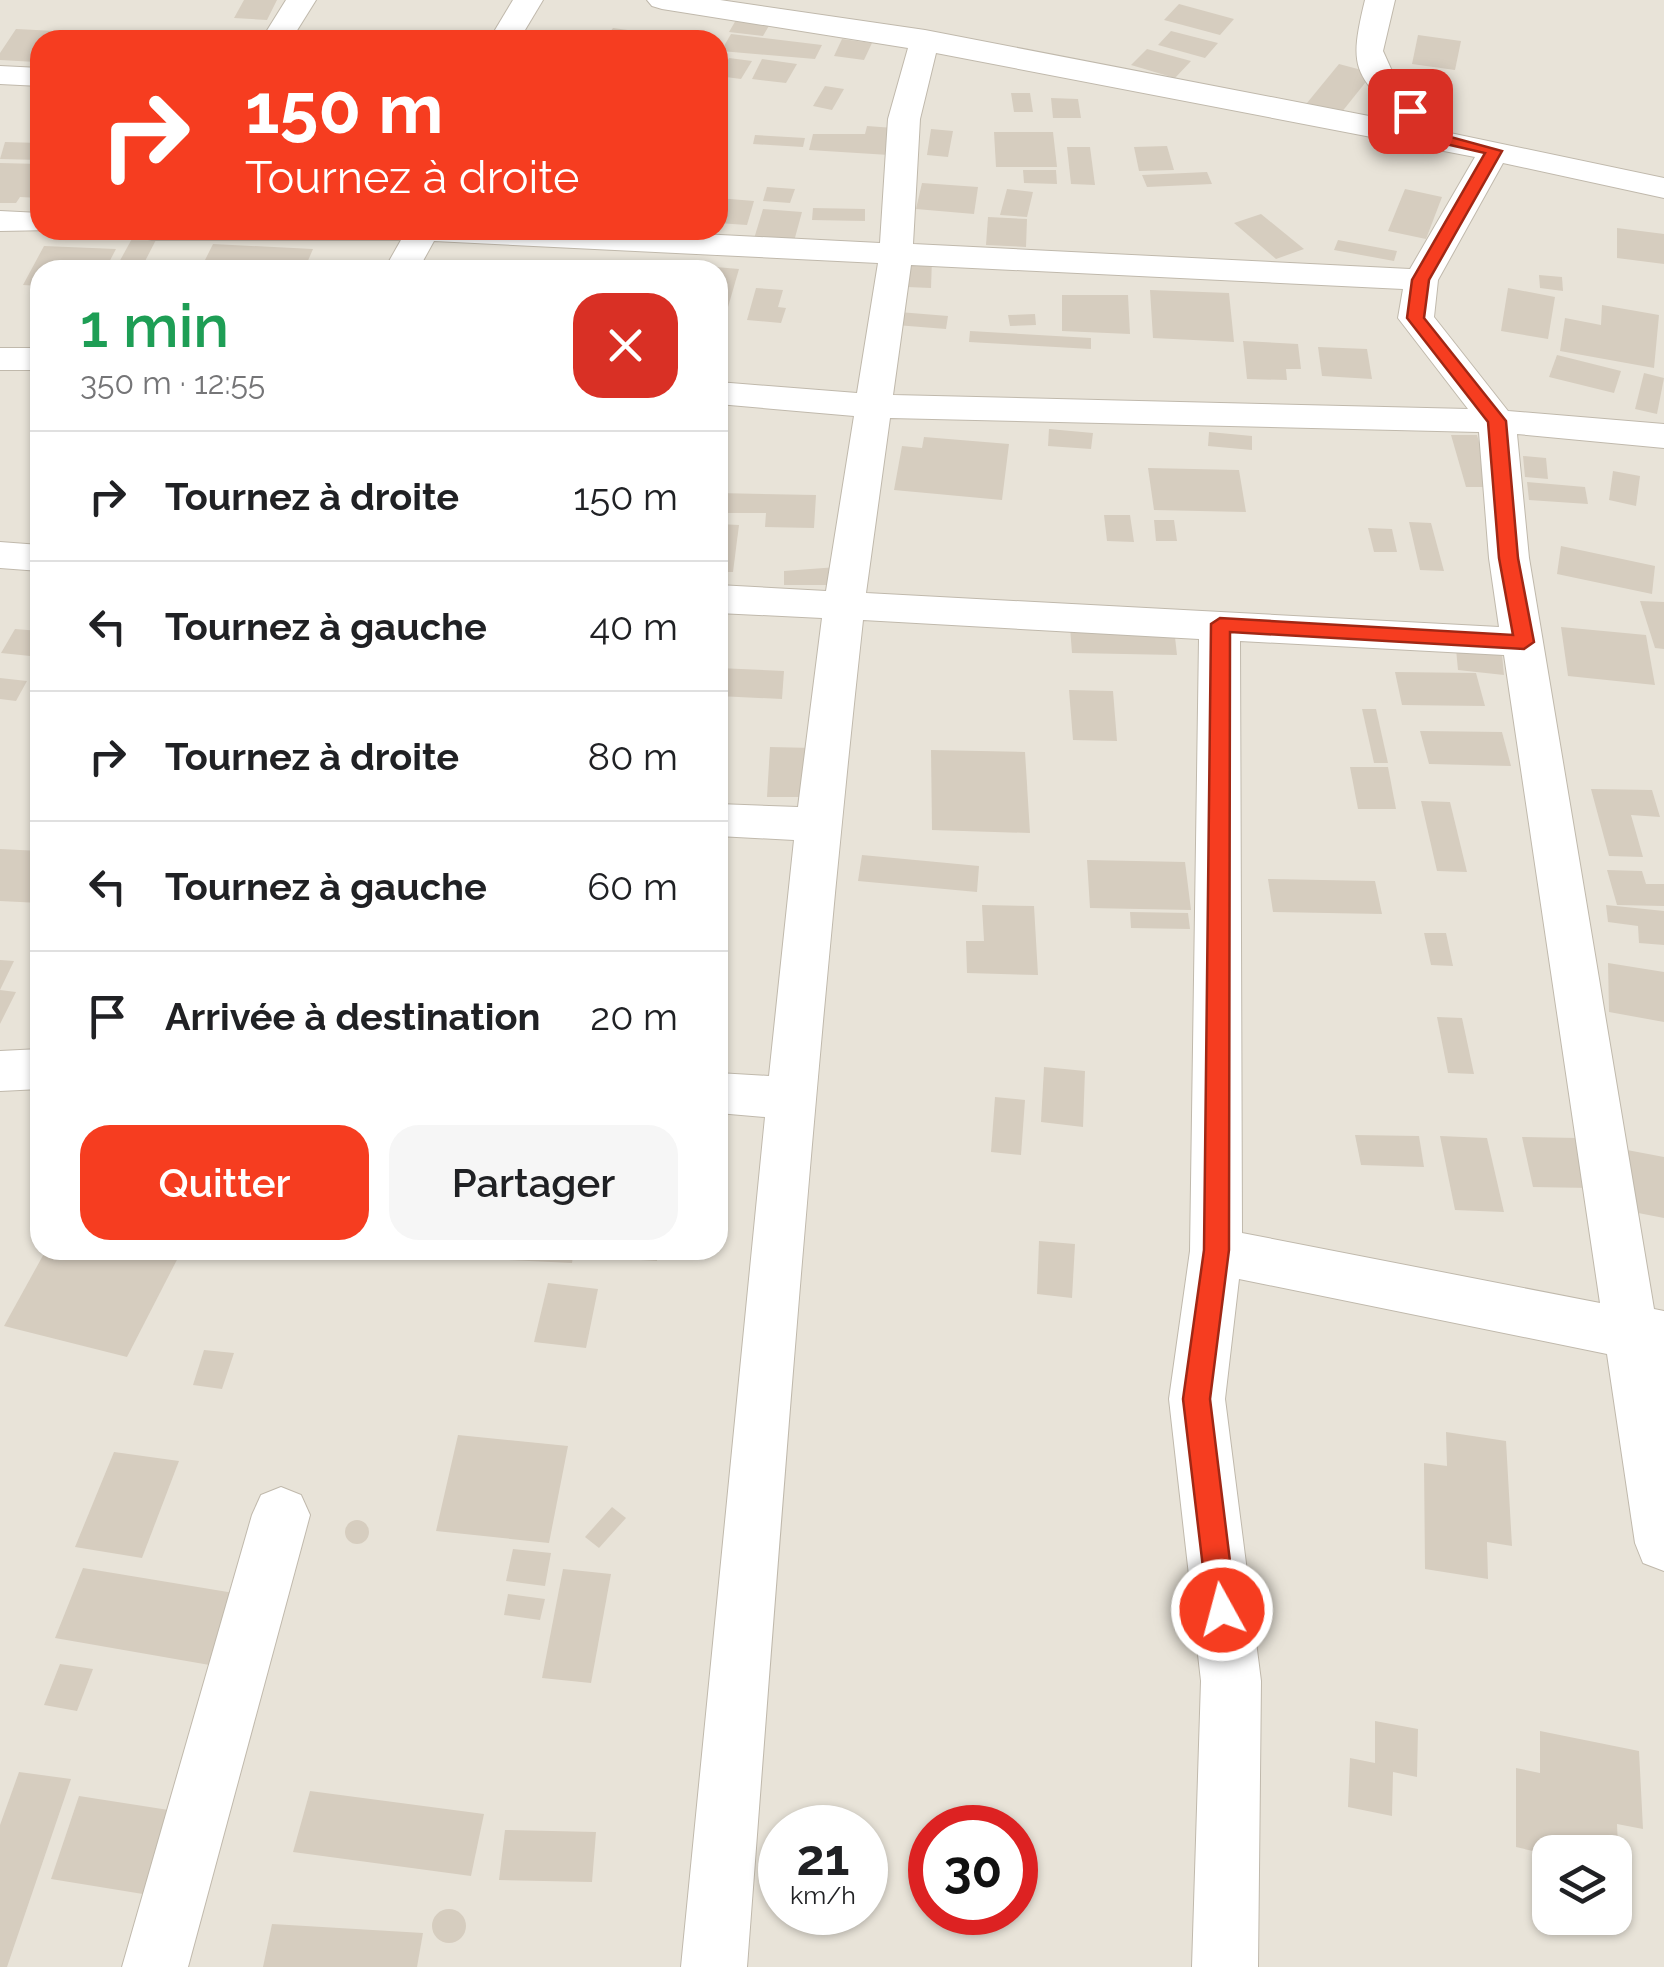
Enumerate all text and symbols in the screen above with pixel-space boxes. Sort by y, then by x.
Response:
text: 150 m [245,67,443,149]
pin [1368,69,1453,154]
icon: right [80,70,210,200]
icon: arrive [1383,84,1438,139]
text: Tournez à droite [245,151,579,204]
text: 1 min [80,291,229,361]
button: close [573,293,678,398]
text: 350 m · 12:55 [80,364,265,401]
icon: right [80,469,135,524]
text: Tournez à droite [165,474,459,519]
text: 150 m [573,474,678,519]
icon: left [80,599,135,654]
text: Tournez à gauche [165,604,487,649]
text: 40 m [589,604,678,649]
icon: right [80,729,135,784]
text: Tournez à droite [165,734,459,779]
text: 80 m [588,734,678,779]
icon: left [80,859,135,914]
text: Tournez à gauche [165,864,487,909]
text: 60 m [587,864,678,909]
icon: arrive [80,989,135,1044]
text: Arrivée à destination [165,994,541,1039]
text: 20 m [590,994,678,1039]
button: Quitter [80,1125,369,1240]
button: Partager [389,1125,678,1240]
position arrow [1170,1558,1274,1662]
speed limit sign: 30 [908,1805,1038,1935]
text: 21 [797,1828,849,1887]
map controls [1532,1835,1632,1935]
button: layers [1532,1835,1632,1935]
text: km/h [790,1880,856,1910]

